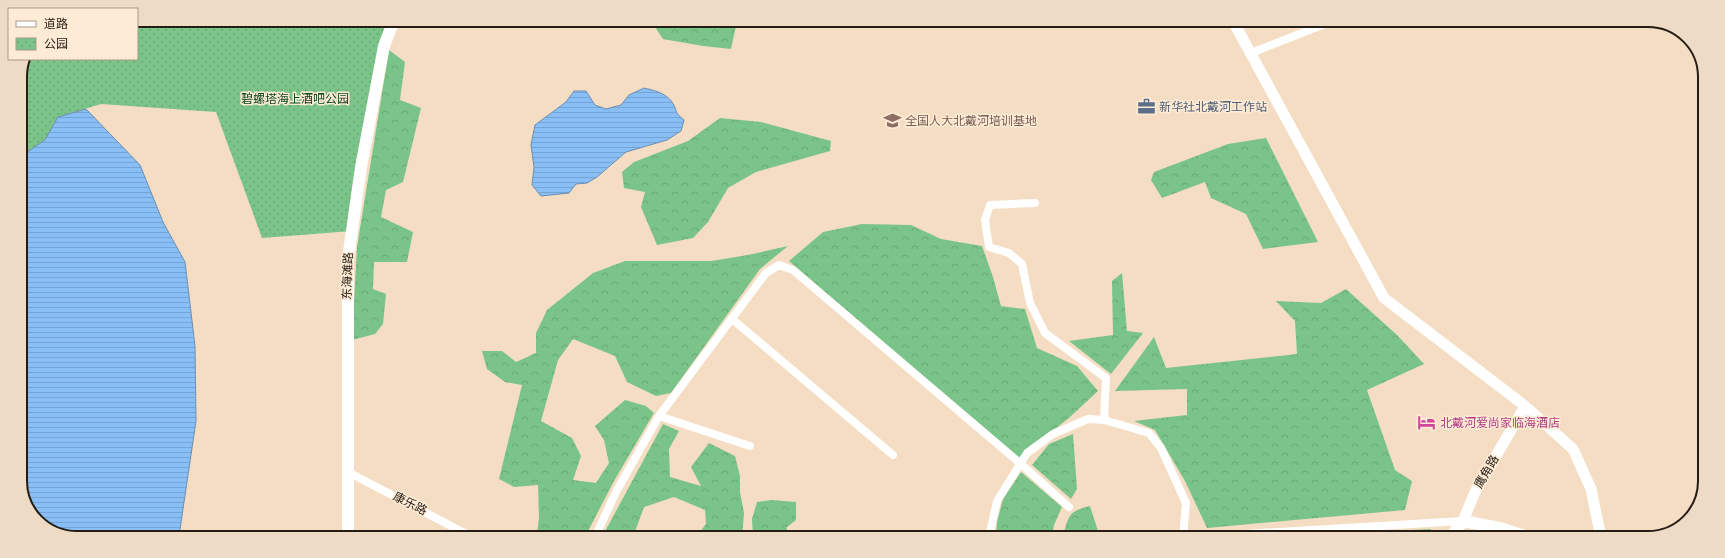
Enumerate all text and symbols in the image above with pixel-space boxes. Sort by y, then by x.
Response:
legend [8,8,138,60]
text: 道路 [44,17,68,32]
text: 公园 [44,37,68,52]
park label: 碧螺塔海上酒吧公园 [241,92,349,107]
office icon: 新华社北戴河工作站 [1136,97,1156,117]
place label: 新华社北戴河工作站 [1159,100,1267,115]
school or university icon: 全国人大北戴河培训基地 [882,111,902,131]
place label: 全国人大北戴河培训基地 [905,114,1037,129]
street label: 东海滩路 [340,252,356,300]
hotel icon: 北戴河爱尚家临海酒店 [1417,413,1437,433]
place label: 北戴河爱尚家临海酒店 [1440,416,1560,431]
street label: 鹰角路 [1472,453,1502,491]
street label: 康乐路 [391,489,429,519]

